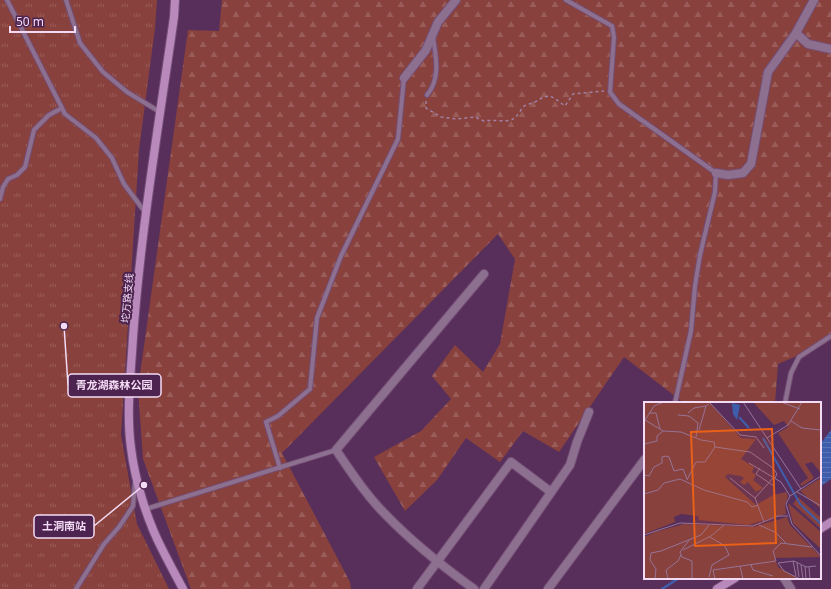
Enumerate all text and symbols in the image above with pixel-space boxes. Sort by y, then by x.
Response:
scale bar [10,8,75,34]
text: 50 m [16,13,44,30]
street label: 坨万路支线 [118,272,136,324]
callout: 青龙湖森林公园 [68,374,161,397]
text: 青龙湖森林公园 [76,377,153,392]
inset map [644,402,821,579]
callout: 土洞南站 [34,515,94,538]
text: 土洞南站 [42,518,86,533]

